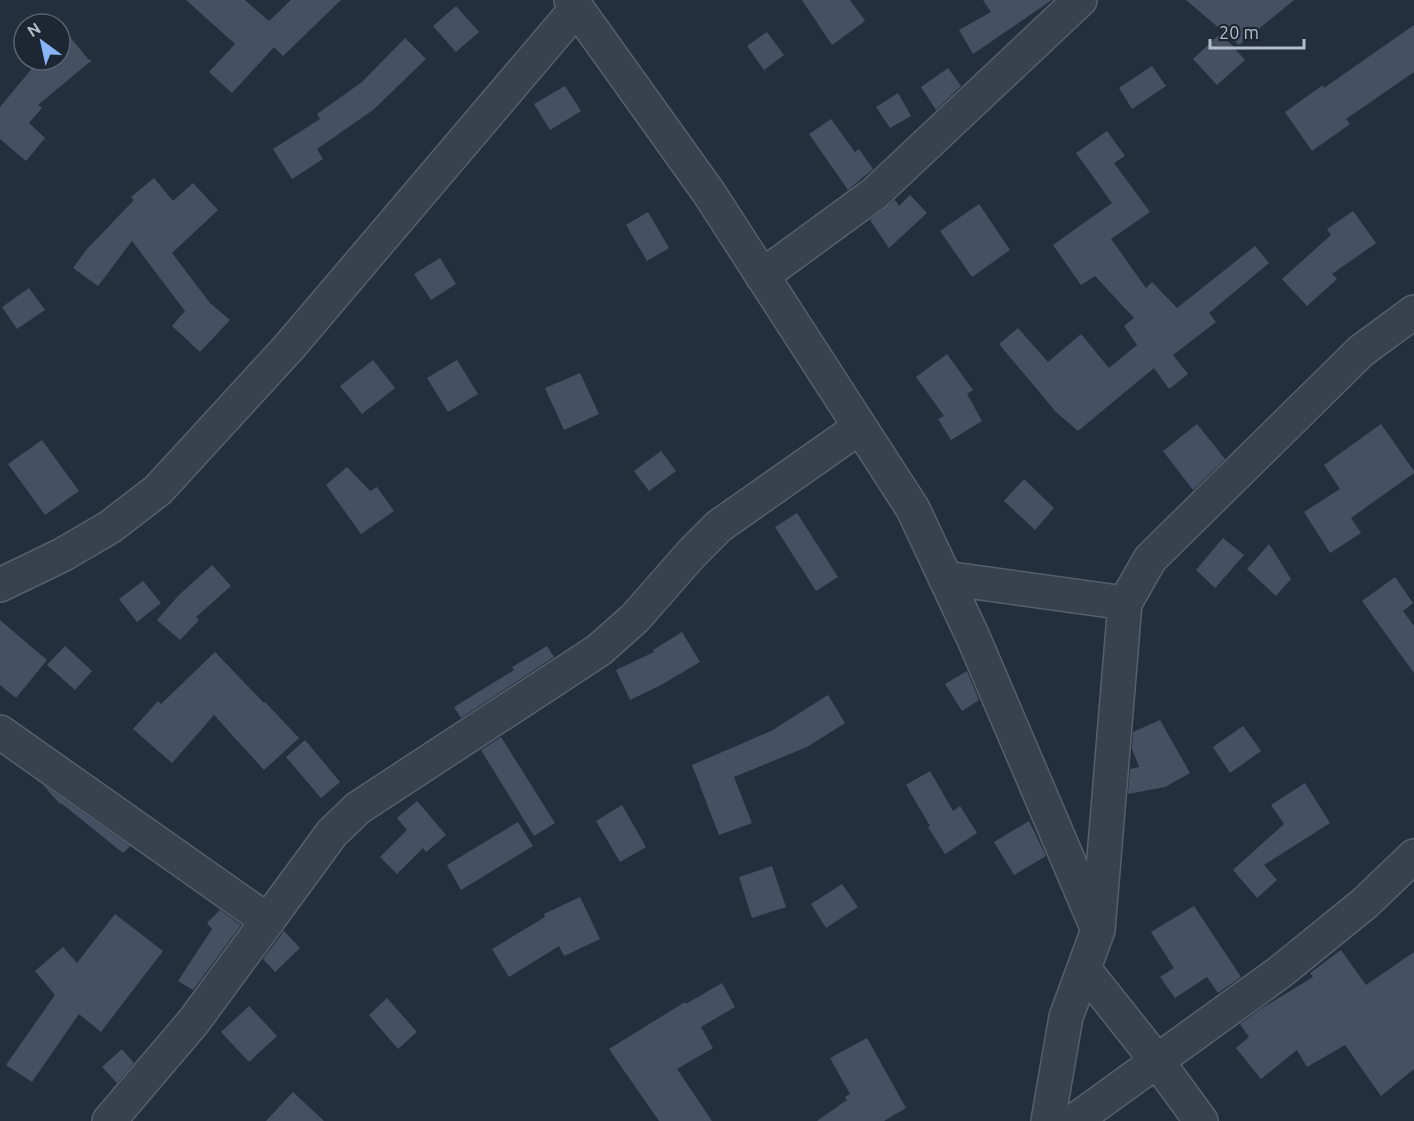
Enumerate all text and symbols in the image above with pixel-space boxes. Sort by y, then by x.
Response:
north arrow [12,12,72,72]
scale bar [1210,12,1304,50]
text: N [24,19,44,40]
text: 20 m [1219,22,1259,42]

